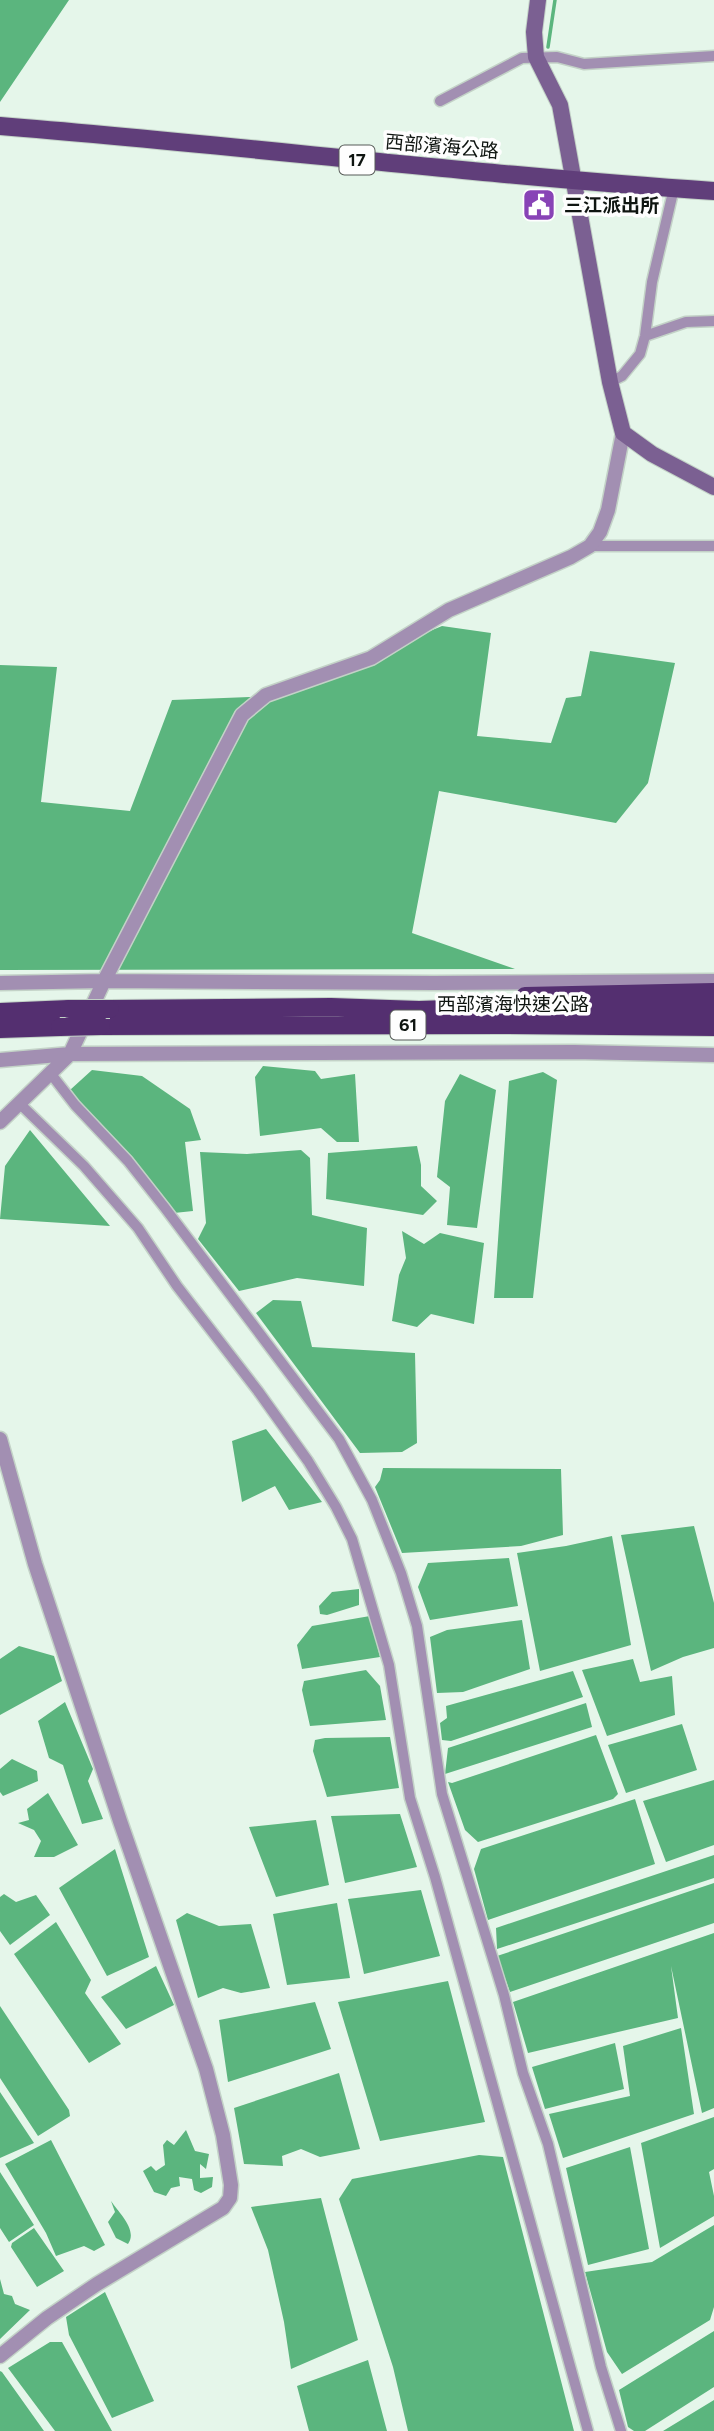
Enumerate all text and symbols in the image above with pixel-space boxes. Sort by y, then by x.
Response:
street label: 西部濱海公路 [384,130,500,163]
road number: 17 [340,146,374,174]
public building icon: 三江派出所 [520,186,558,224]
place label: 三江派出所 [564,194,659,217]
street label: 西部濱海快速公路 [437,993,589,1016]
road number: 61 [390,1010,426,1040]

